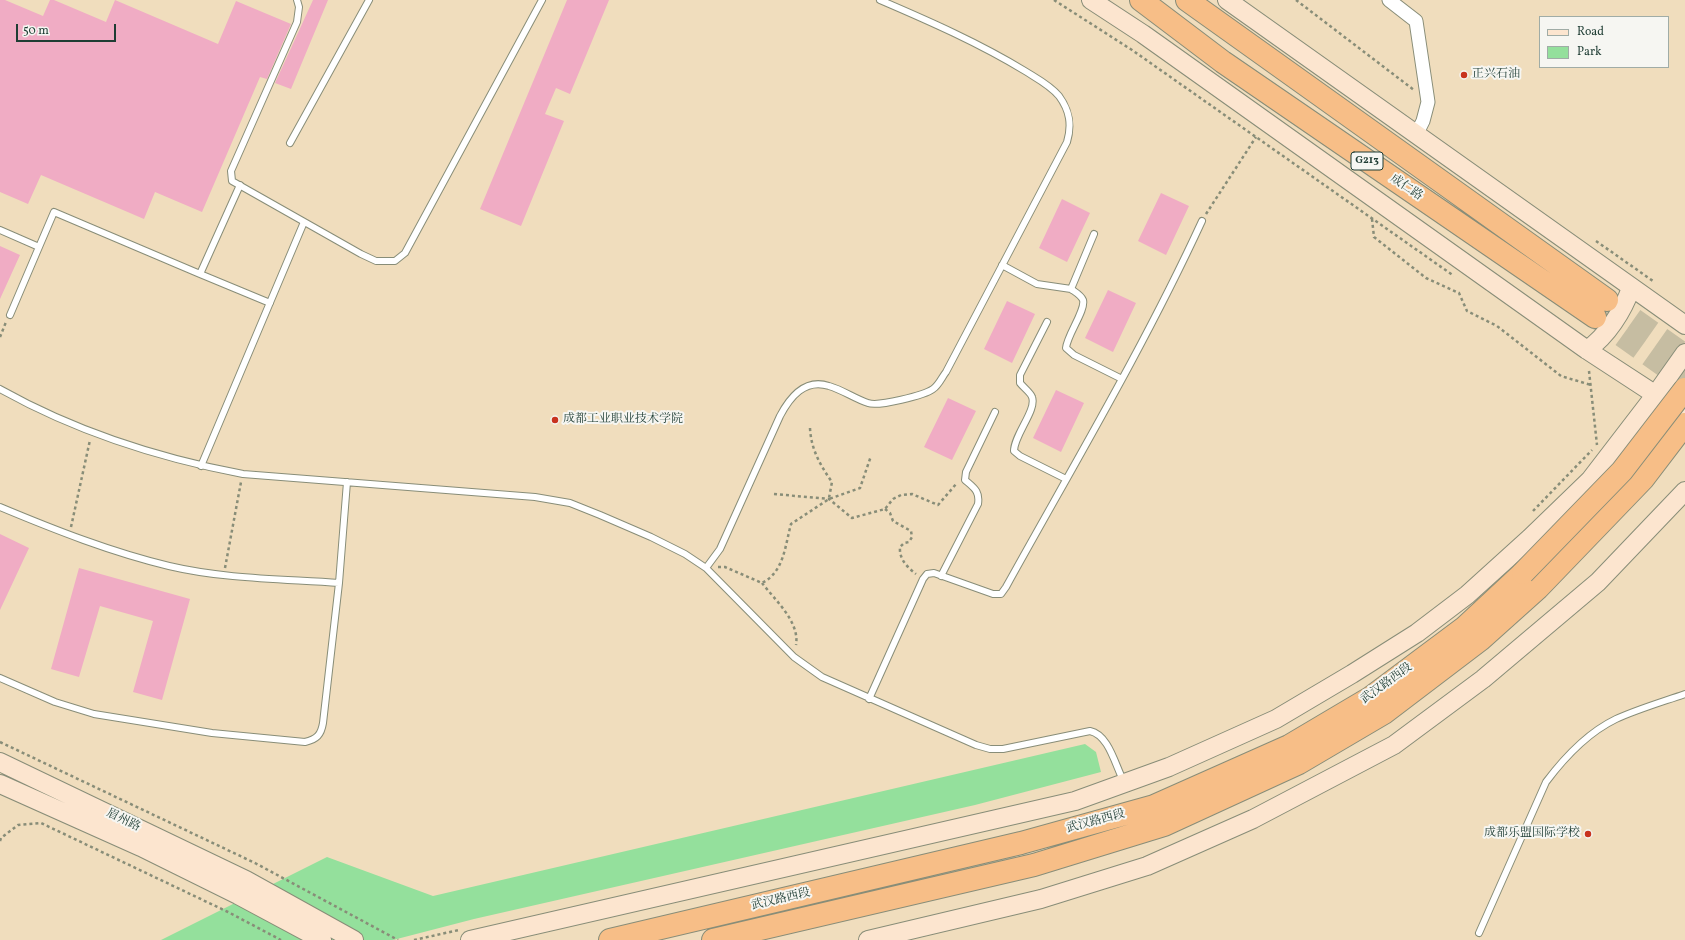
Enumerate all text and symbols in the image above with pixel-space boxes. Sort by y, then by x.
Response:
scale bar [18,16,118,42]
legend [1539,16,1669,68]
text: 50 m [23,23,49,39]
text: Road [1577,24,1604,40]
text: Park [1577,44,1602,60]
place label: 正兴石油 [1472,68,1520,82]
marker: 正兴石油 [1459,70,1469,80]
road number: G213 [1351,152,1383,170]
street label: 成仁路 [1387,172,1425,204]
place label: 成都工业职业技术学院 [563,413,683,427]
marker: 成都工业职业技术学院 [550,415,560,425]
street label: 武汉路西段 [1358,661,1416,707]
street label: 眉州路 [104,807,142,835]
street label: 武汉路西段 [1065,807,1127,837]
place label: 成都乐盟国际学校 [1484,827,1580,841]
marker: 成都乐盟国际学校 [1583,829,1593,839]
street label: 武汉路西段 [750,886,812,914]

